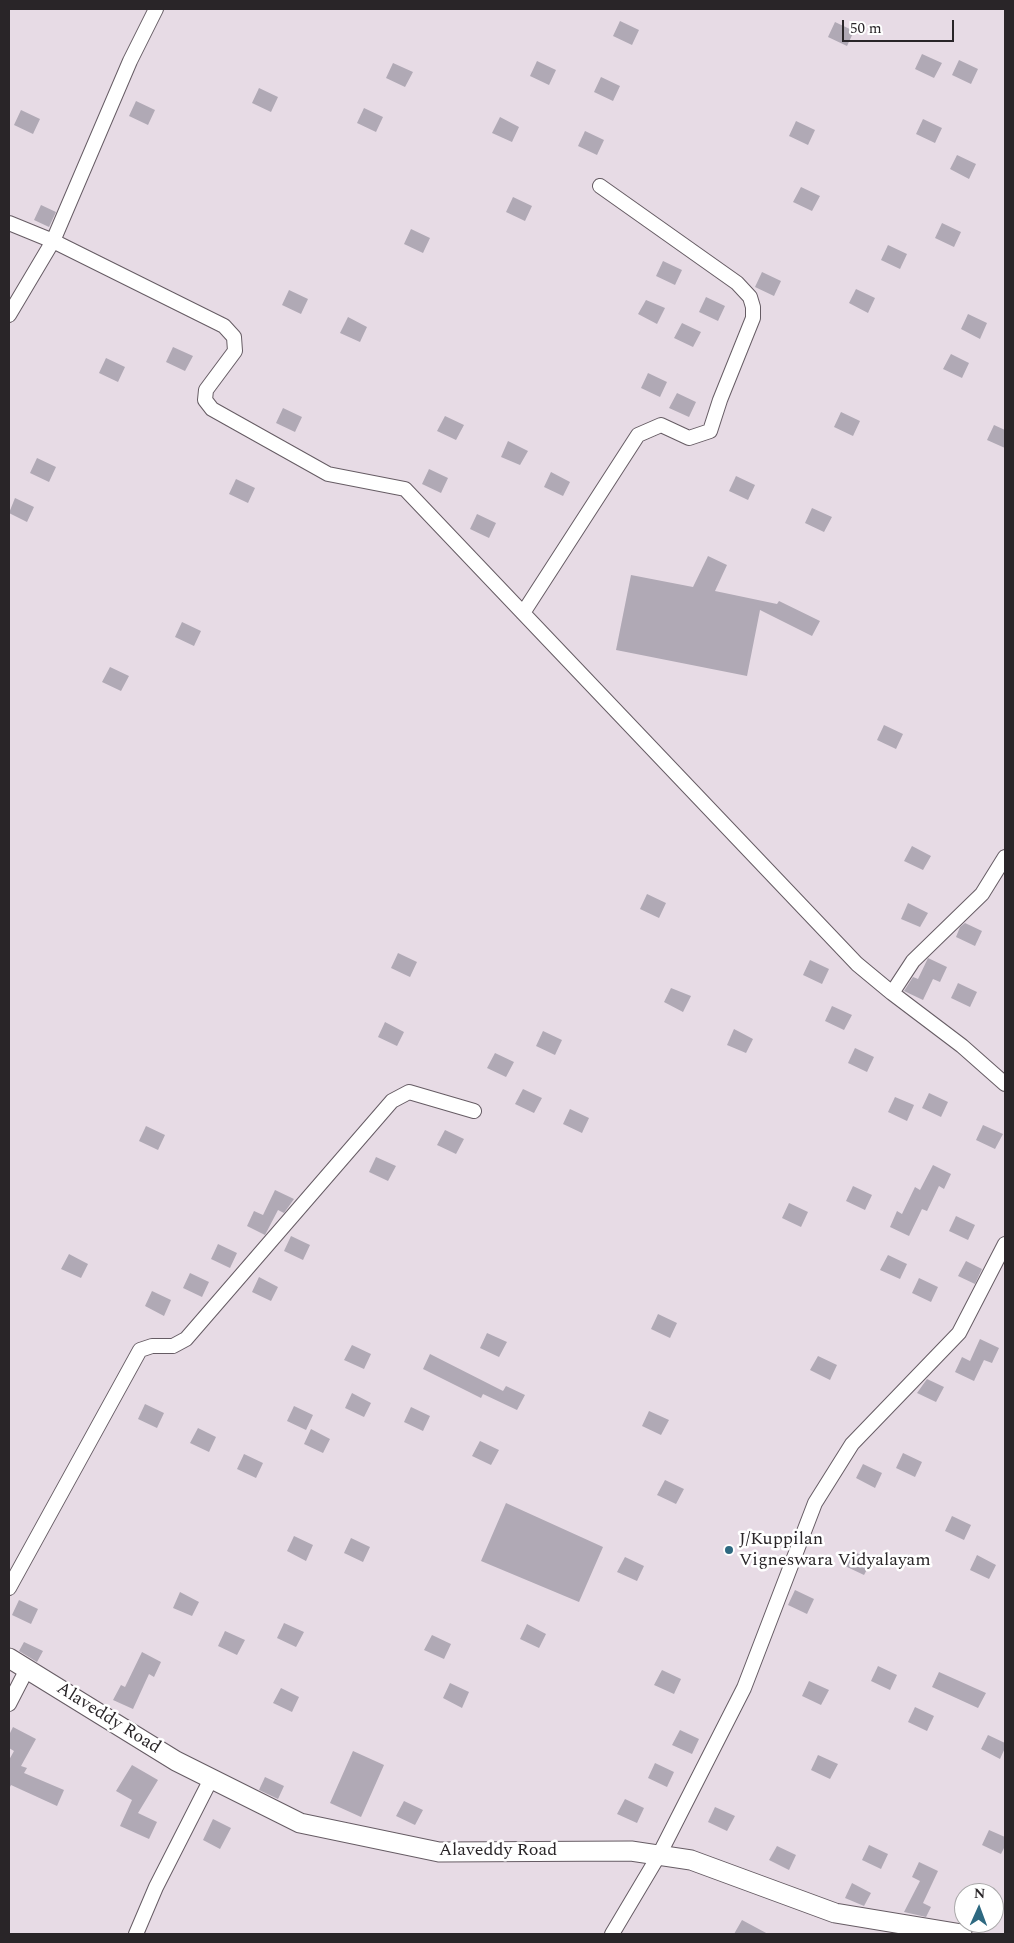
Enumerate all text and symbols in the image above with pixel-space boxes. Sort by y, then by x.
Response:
scale bar [844,10,956,42]
text: 50 m [850,17,882,40]
place label: J/Kuppilan Vigneswara Vidyalayam [739,1529,931,1572]
marker: J/Kuppilan Vigneswara Vidyalayam [723,1544,735,1556]
street label: Alaveddy Road [52,1678,164,1760]
street label: Alaveddy Road [439,1840,557,1862]
north arrow [954,1883,1004,1933]
text: N [973,1883,986,1904]

